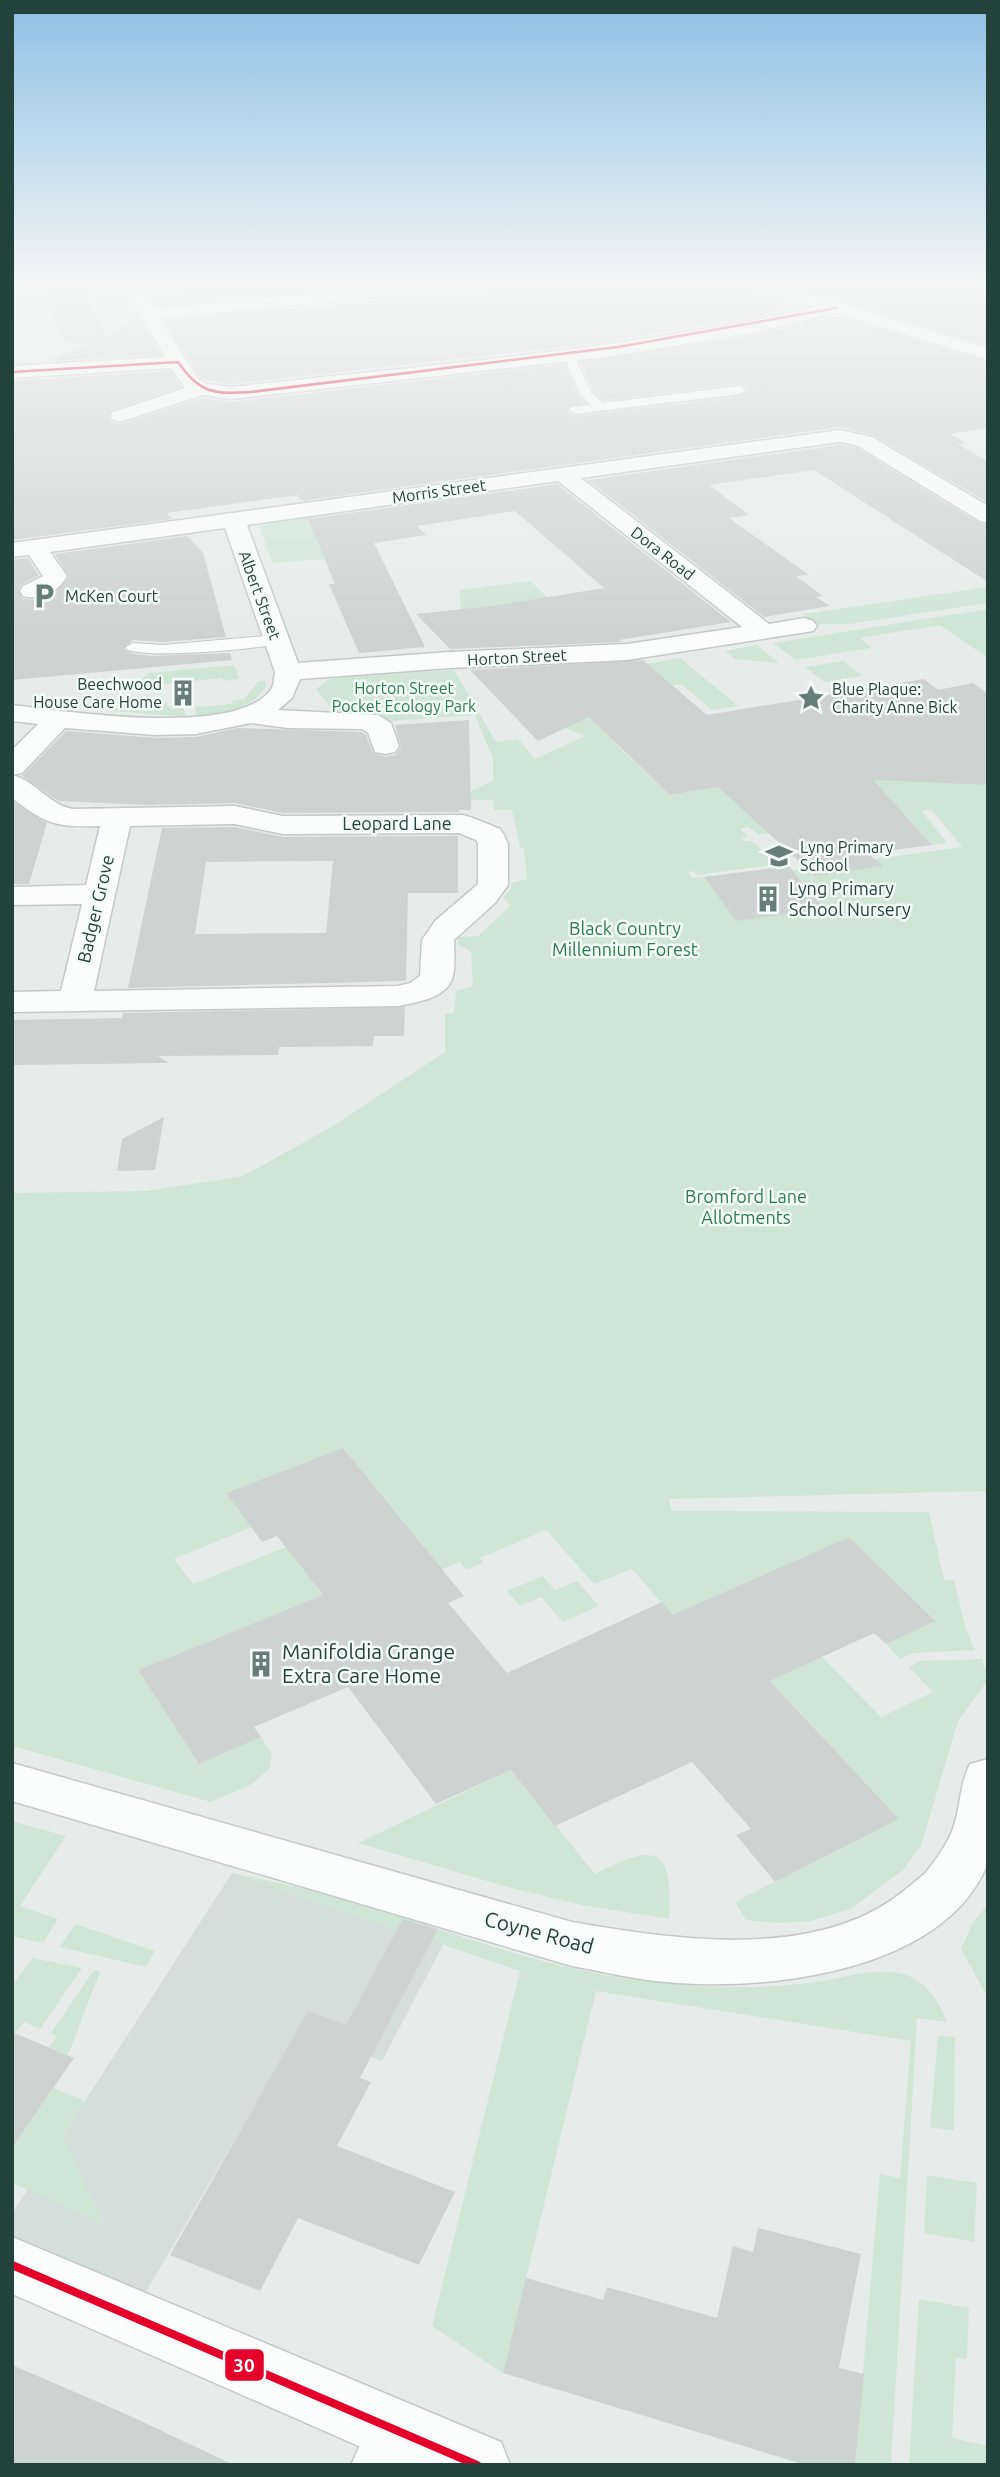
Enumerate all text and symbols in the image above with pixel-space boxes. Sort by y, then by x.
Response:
street label: Morris Street [391,475,488,506]
street label: Dora Road [628,523,698,583]
street label: Albert Street [236,548,285,643]
parking icon: McKen Court [29,581,59,611]
place label: McKen Court [65,587,159,605]
street label: Horton Street [467,645,568,669]
place label: Beechwood House Care Home [33,675,162,711]
building icon: Beechwood House Care Home [168,678,198,708]
park label: Horton Street Pocket Ecology Park [332,679,476,715]
place label: Blue Plaque: Charity Anne Bick [832,680,958,716]
place icon: Blue Plaque: Charity Anne Bick [796,683,826,713]
street label: Leopard Lane [342,813,452,833]
place label: Lyng Primary School [800,838,894,874]
school or university icon: Lyng Primary School [764,841,794,871]
street label: Badger Grove [73,853,117,965]
place label: Lyng Primary School Nursery [789,878,911,919]
building icon: Lyng Primary School Nursery [753,884,783,914]
park label: Black Country Millennium Forest [552,918,698,959]
park label: Bromford Lane Allotments [685,1186,807,1227]
place label: Manifoldia Grange Extra Care Home [282,1639,455,1687]
building icon: Manifoldia Grange Extra Care Home [246,1649,276,1679]
street label: Coyne Road [482,1906,596,1958]
line badge: 30 [224,2348,265,2382]
text: 30 [233,2354,255,2376]

